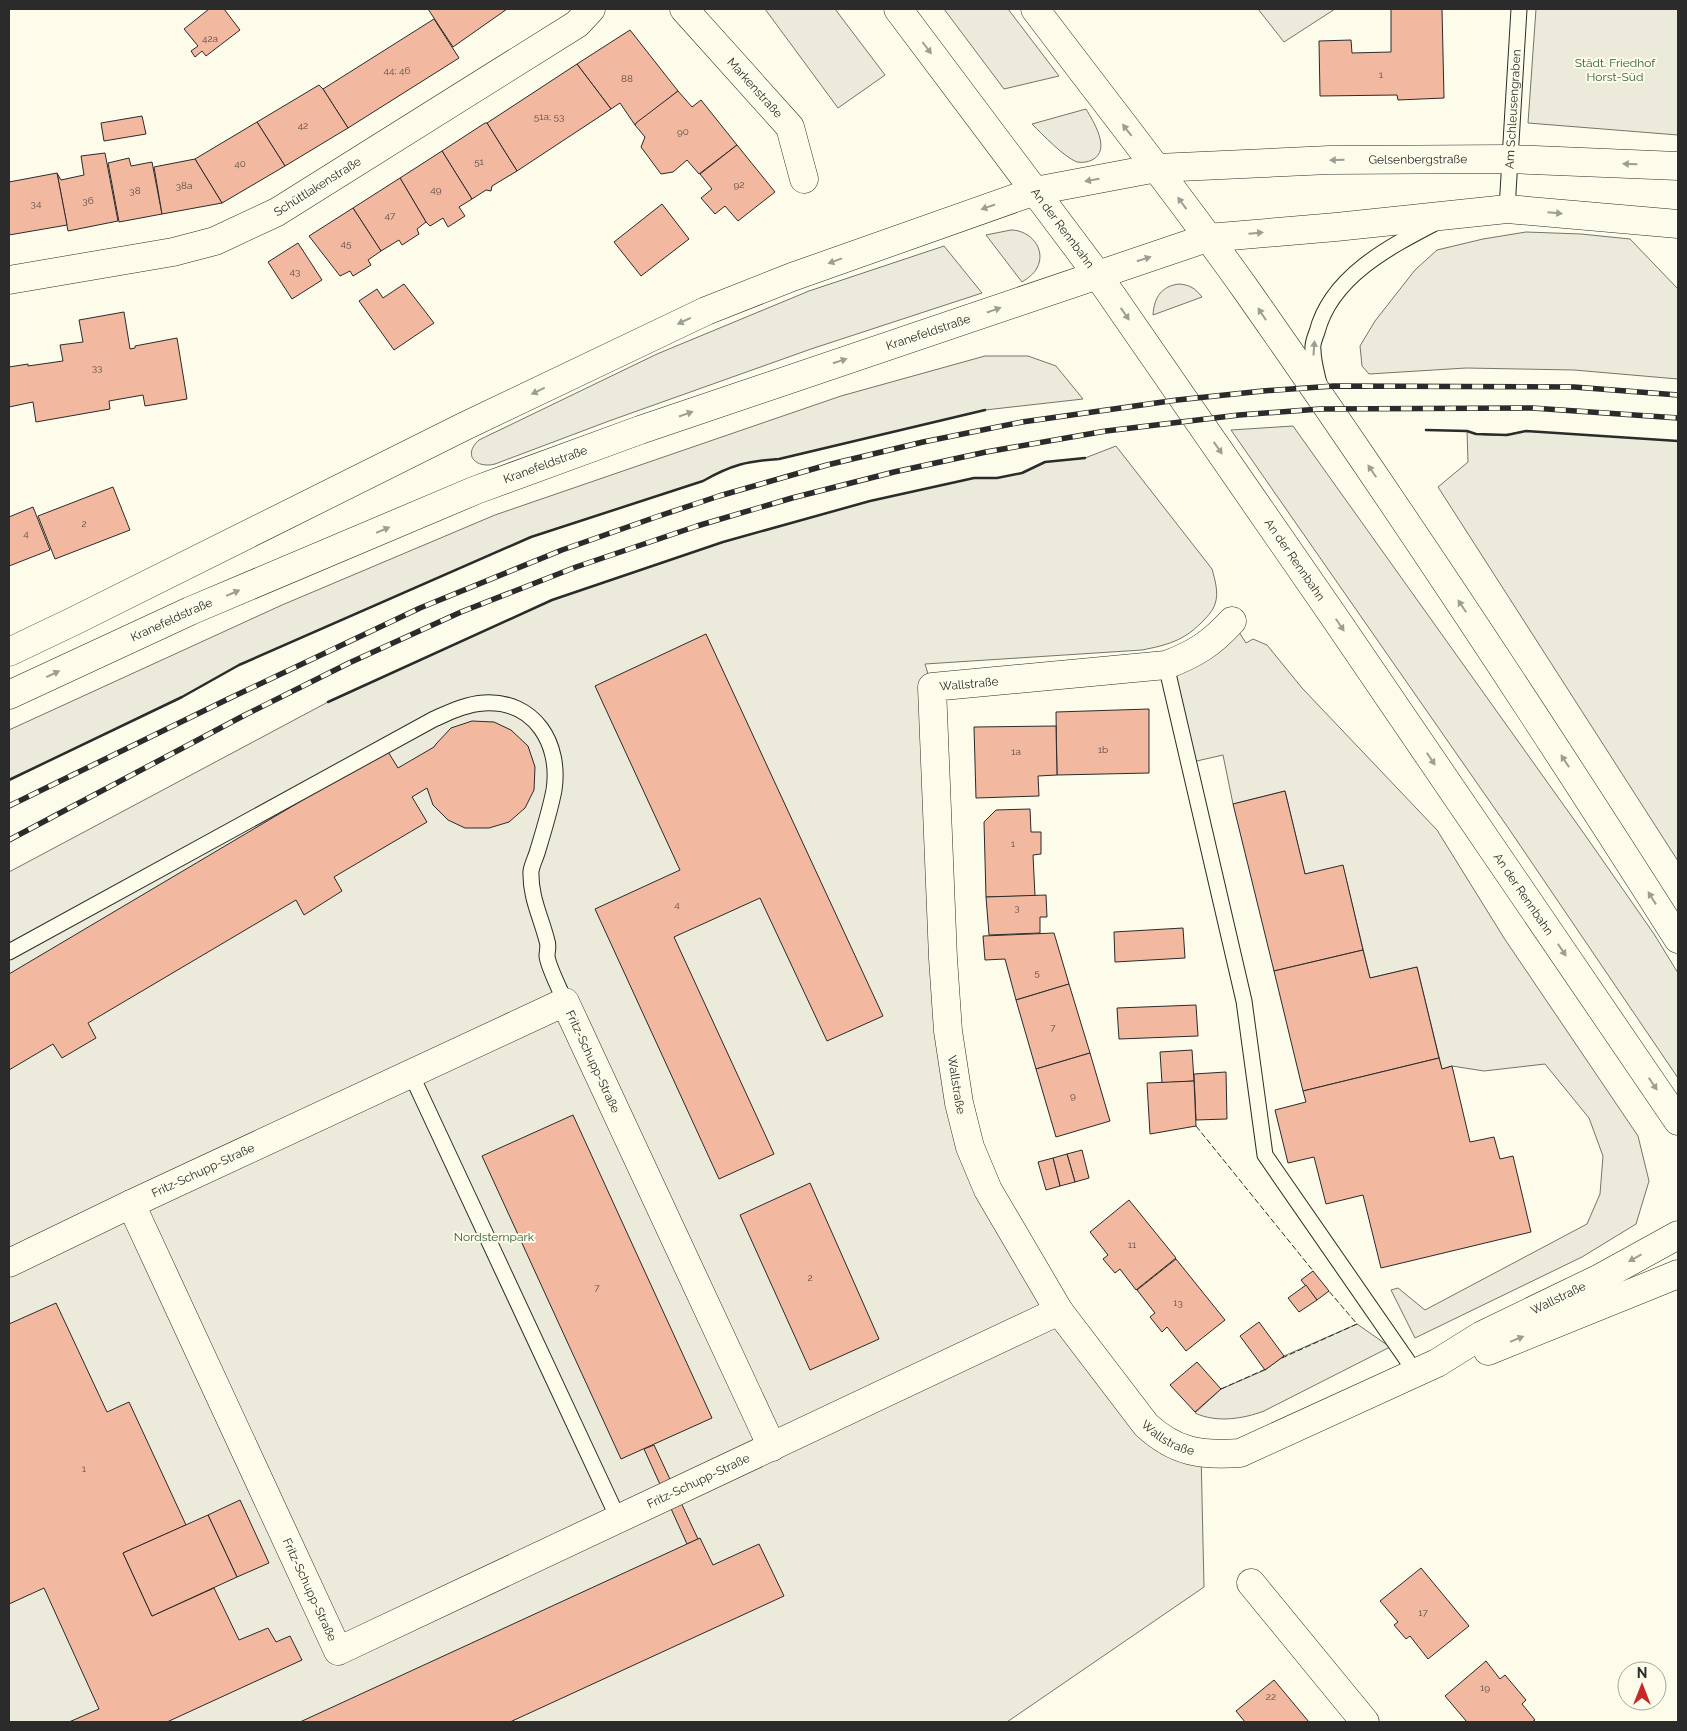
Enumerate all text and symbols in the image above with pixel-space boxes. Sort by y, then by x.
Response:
house number: 42a [202,33,218,44]
one-way arrow [921,41,932,54]
street label: Am Schleusengraben [1502,49,1524,169]
street label: Markenstraße [724,55,785,121]
park label: Städt. Friedhof Horst-Süd [1575,56,1656,84]
house number: 44; 46 [383,65,411,76]
house number: 1 [1379,69,1384,80]
house number: 88 [621,73,633,84]
house number: 51a; 53 [534,111,564,122]
house number: 42 [298,120,308,131]
one-way arrow [1122,124,1133,137]
house number: 90 [677,126,689,137]
street label: Gelsenbergstraße [1368,152,1467,167]
street label: Schüttlakenstraße [271,154,364,219]
house number: 51 [474,156,485,167]
one-way arrow [1329,156,1345,164]
house number: 40 [234,158,246,169]
one-way arrow [1621,159,1637,167]
one-way arrow [1084,177,1100,185]
house number: 92 [733,179,745,190]
house number: 38a [176,180,192,191]
house number: 49 [430,184,442,195]
house number: 38 [129,185,141,196]
street label: An der Rennbahn [1028,185,1097,271]
house number: 36 [82,195,94,206]
one-way arrow [1177,196,1187,210]
house number: 34 [31,198,42,209]
one-way arrow [981,203,996,211]
one-way arrow [1547,209,1563,217]
house number: 47 [385,210,396,221]
one-way arrow [1248,229,1264,237]
house number: 45 [341,238,352,249]
one-way arrow [1136,254,1151,262]
one-way arrow [828,258,843,265]
house number: 43 [290,266,300,277]
one-way arrow [987,306,1002,314]
one-way arrow [1120,307,1130,321]
one-way arrow [1257,307,1267,320]
street label: Kranefeldstraße [884,312,972,353]
one-way arrow [677,317,691,325]
one-way arrow [1311,339,1319,355]
one-way arrow [833,357,848,365]
house number: 33 [92,362,102,373]
one-way arrow [530,386,545,395]
one-way arrow [679,409,694,417]
one-way arrow [1213,441,1223,455]
street label: Kranefeldstraße [502,443,589,486]
one-way arrow [1367,464,1376,478]
street label: An der Rennbahn [1262,516,1328,603]
house number: 2 [81,518,87,529]
one-way arrow [376,525,390,533]
house number: 4 [23,528,29,539]
one-way arrow [226,589,240,597]
street label: Kranefeldstraße [128,595,214,645]
one-way arrow [1457,599,1467,613]
one-way arrow [1335,618,1345,632]
one-way arrow [46,670,60,678]
street label: Wallstraße [939,674,999,694]
house number: 1b [1098,744,1108,755]
house number: 1a [1011,746,1021,757]
one-way arrow [1426,752,1436,766]
one-way arrow [1560,754,1570,768]
house number: 1 [1011,838,1016,849]
street label: An der Rennbahn [1490,850,1556,938]
one-way arrow [1648,891,1657,905]
house number: 4 [674,899,680,910]
house number: 3 [1014,902,1020,913]
one-way arrow [1557,944,1567,957]
house number: 5 [1034,967,1040,978]
street label: Fritz-Schupp-Straße [563,1008,623,1115]
house number: 7 [1050,1022,1056,1033]
street label: Wallstraße [945,1054,968,1115]
one-way arrow [1648,1078,1658,1091]
house number: 9 [1070,1090,1076,1101]
street label: Fritz-Schupp-Straße [149,1141,257,1200]
park label: Nordsternpark [454,1230,535,1244]
house number: 11 [1128,1239,1137,1250]
one-way arrow [1629,1254,1642,1263]
house number: 2 [807,1272,813,1283]
street label: Wallstraße [1528,1279,1588,1317]
house number: 7 [594,1282,600,1293]
house number: 13 [1173,1297,1183,1308]
one-way arrow [1510,1335,1525,1342]
street label: Wallstraße [1139,1417,1196,1458]
street label: Fritz-Schupp-Straße [645,1451,752,1511]
house number: 1 [82,1463,87,1474]
street label: Fritz-Schupp-Straße [280,1536,339,1643]
house number: 17 [1418,1607,1428,1618]
north arrow [1617,1661,1667,1711]
text: N [1637,1665,1647,1681]
house number: 19 [1480,1682,1490,1693]
house number: 22 [1266,1691,1276,1702]

